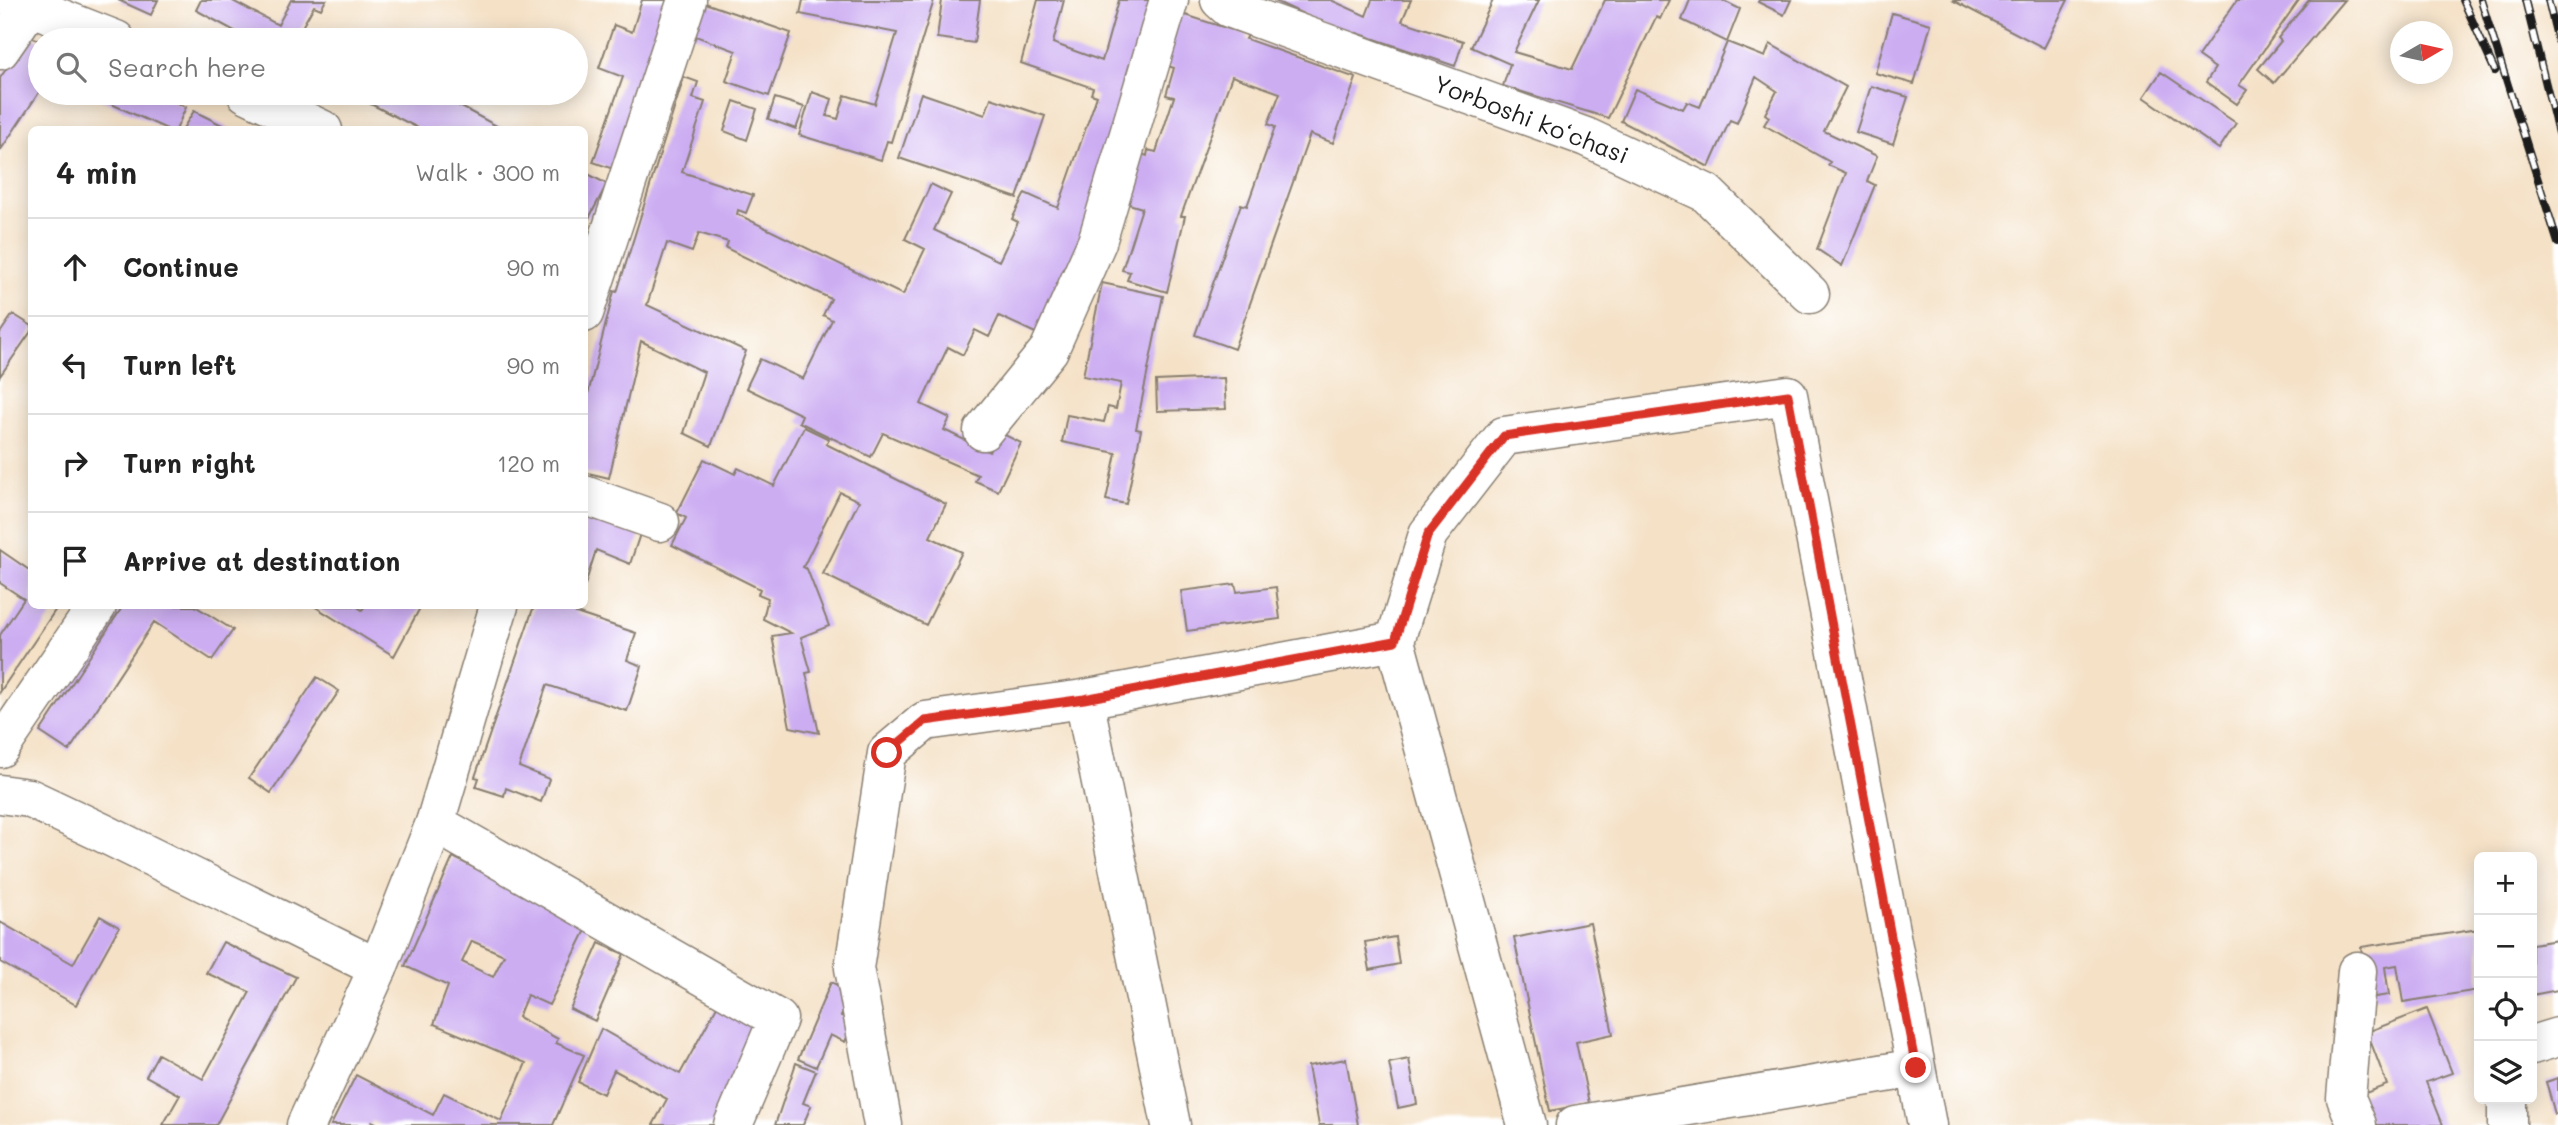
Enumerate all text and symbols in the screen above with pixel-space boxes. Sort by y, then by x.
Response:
north arrow [2390,21,2453,84]
search box [28,28,588,105]
icon: search [52,48,90,86]
text: Search here [108,50,266,84]
street label: Yorboshi koʻchasi [1430,67,1633,170]
text: 4 min [56,152,137,192]
text: Walk · 300 m [415,157,560,187]
icon: ahead [56,248,94,286]
text: Continue [123,250,239,284]
text: 90 m [507,252,560,282]
icon: left [56,346,94,384]
text: Turn left [123,348,236,382]
text: 90 m [507,350,560,380]
icon: right [56,444,94,482]
text: Turn right [123,446,256,480]
text: 120 m [497,448,560,478]
icon: arrive [56,542,94,580]
text: Arrive at destination [123,544,400,578]
route start [871,737,902,768]
map controls [2474,852,2537,1104]
button: + [2474,852,2537,915]
button: − [2474,915,2537,978]
button: locate [2474,978,2537,1041]
button: layers [2474,1041,2537,1104]
route end [1900,1052,1931,1083]

